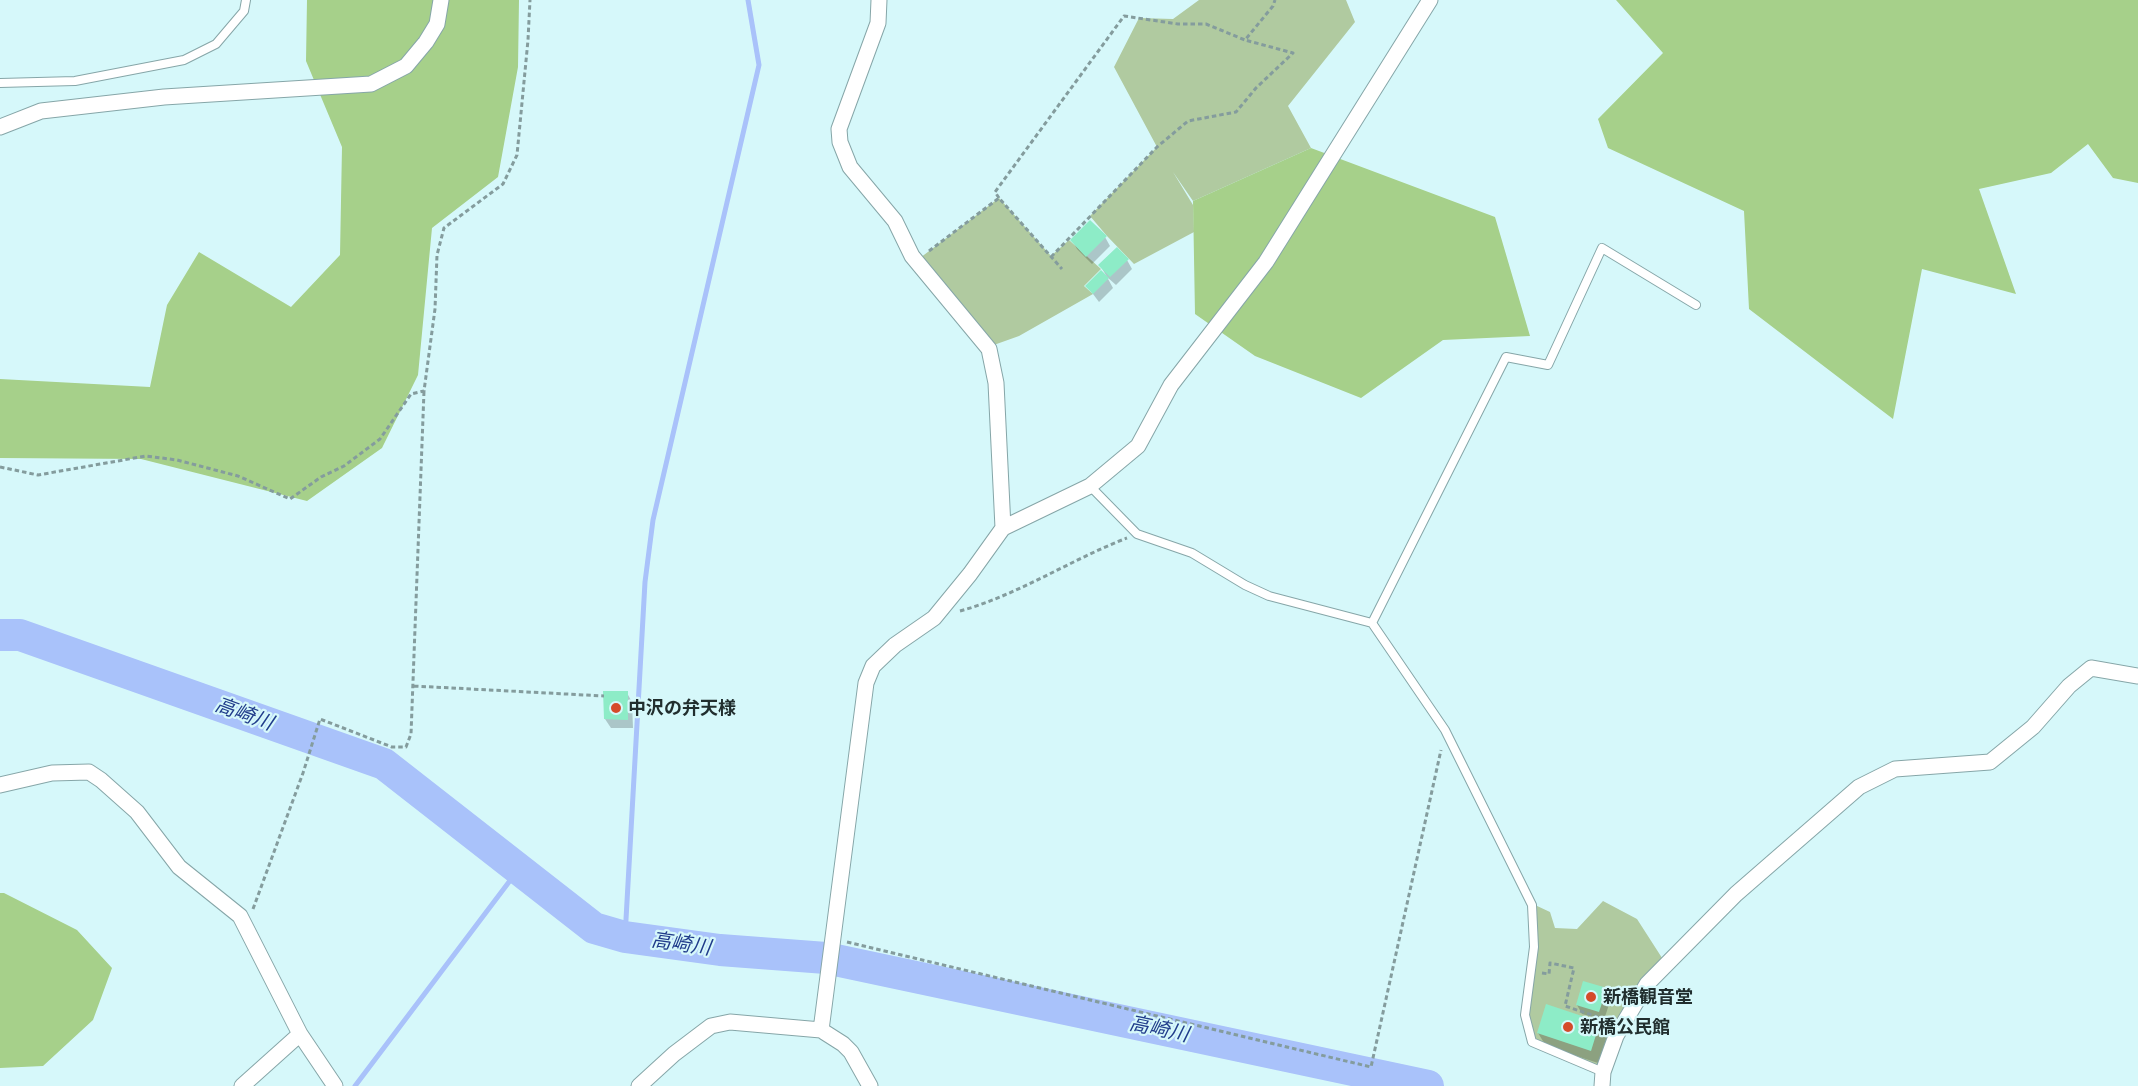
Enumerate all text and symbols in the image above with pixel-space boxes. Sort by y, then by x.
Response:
water label: 高崎川 [212,692,276,736]
place label: 中沢の弁天様 [628,697,736,719]
marker: 中沢の弁天様 [609,701,623,715]
water label: 高崎川 [650,928,712,960]
place label: 新橋観音堂 [1603,986,1693,1008]
marker: 新橋観音堂 [1584,990,1598,1004]
water label: 高崎川 [1127,1011,1191,1047]
place label: 新橋公民館 [1580,1016,1670,1038]
marker: 新橋公民館 [1561,1020,1575,1034]

